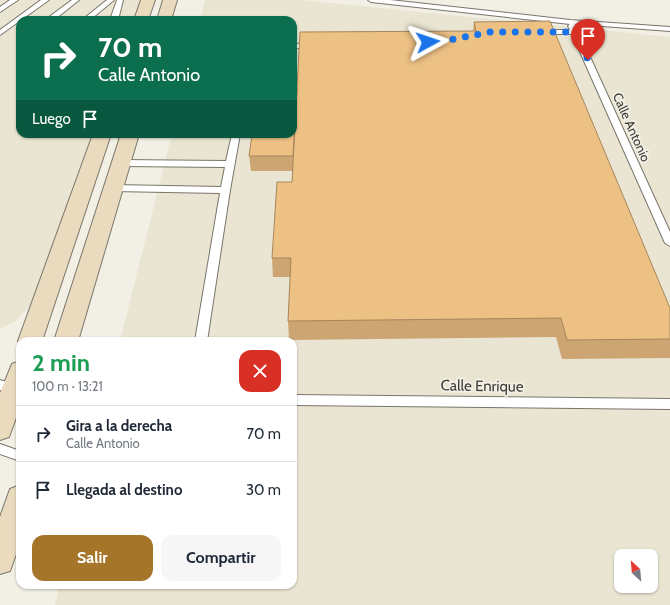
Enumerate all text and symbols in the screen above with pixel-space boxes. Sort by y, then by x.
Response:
pin [571,19,605,60]
position arrow [407,21,449,63]
icon: arrive [577,25,599,47]
text: 70 m [98,30,162,64]
icon: right [32,32,84,84]
text: Calle Antonio [98,64,200,86]
street label: Calle Antonio [610,90,654,164]
icon: arrive [79,108,101,130]
text: Luego [32,110,71,128]
text: 2 min [32,348,90,377]
button: close [239,350,281,392]
street label: Calle Enrique [440,376,524,396]
text: 100 m · 13:21 [32,378,103,394]
text: Gira a la derecha [66,417,172,435]
icon: right [32,423,54,445]
text: 70 m [247,425,281,443]
text: Calle Antonio [66,435,140,451]
icon: arrive [32,479,54,501]
text: Llegada al destino [66,481,182,499]
text: 30 m [246,481,281,499]
button: Salir [32,535,153,581]
button: Compartir [161,535,281,581]
north arrow [614,549,658,593]
map controls [614,549,658,593]

